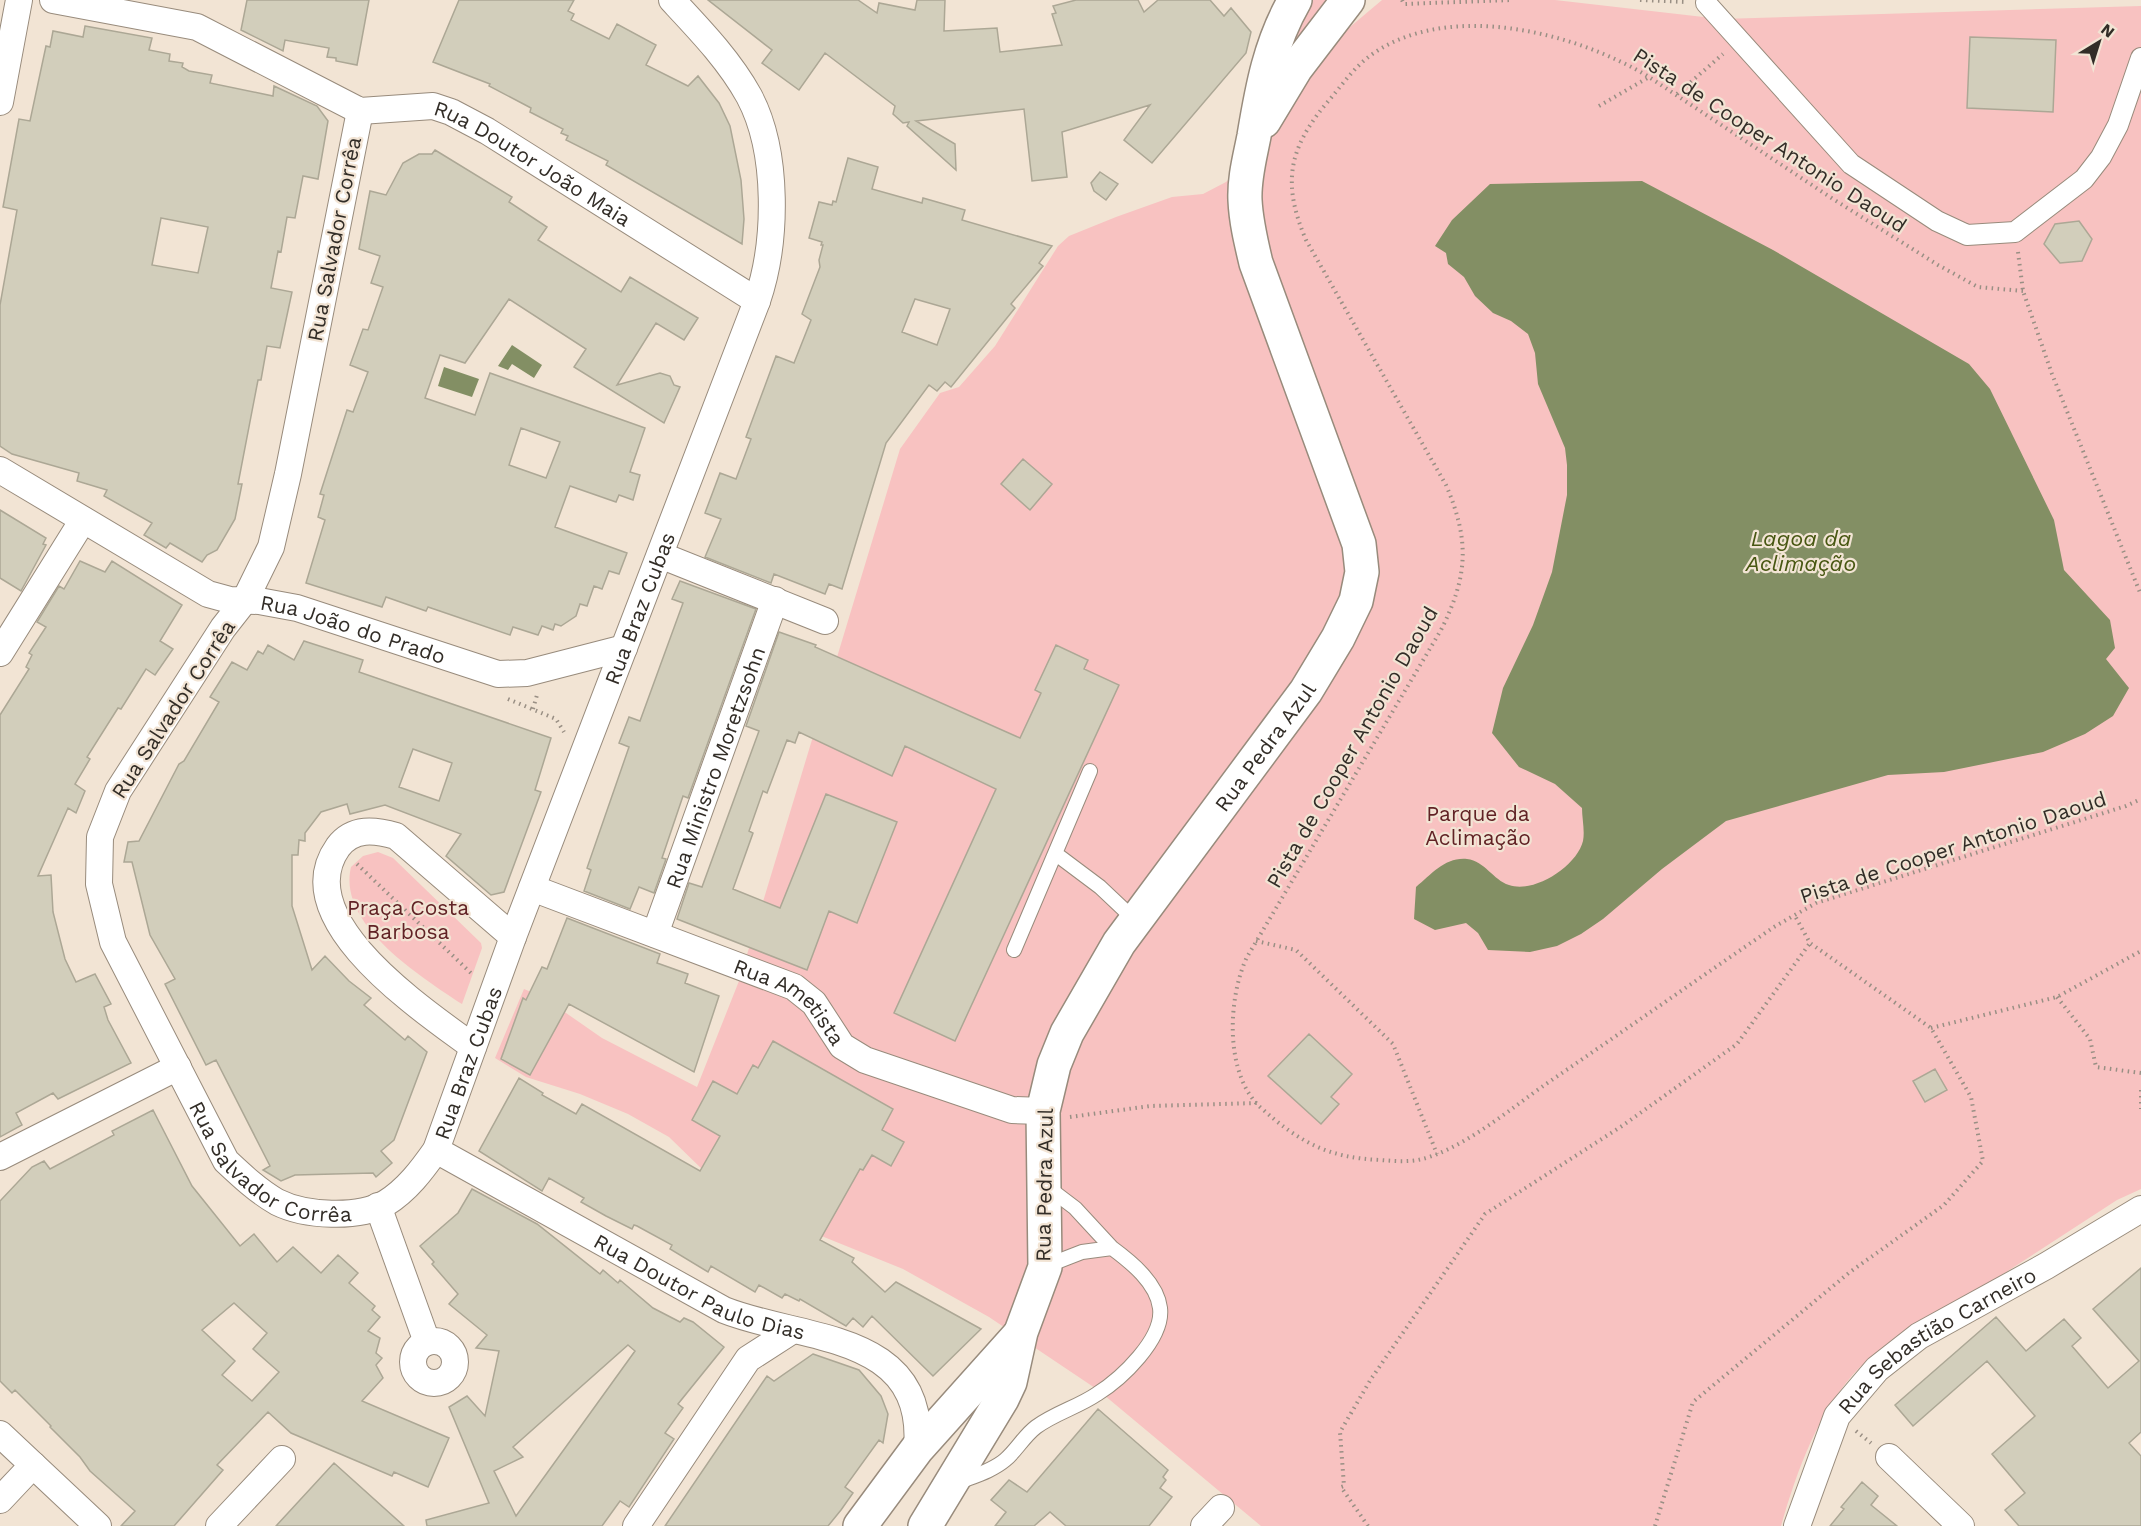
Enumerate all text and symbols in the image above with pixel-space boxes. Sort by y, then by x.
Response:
north arrow [2069,12,2129,72]
text: N [2097,19,2118,42]
street label: Pista de Cooper Antonio Daoud [1629,42,1911,238]
street label: Rua Doutor João Maia [431,95,636,231]
street label: Rua Salvador Corrêa [302,135,366,343]
water label: Lagoa da Aclimação [1745,526,1856,576]
street label: Rua Braz Cubas [599,528,680,688]
street label: Rua João do Prado [258,589,449,668]
street label: Pista de Cooper Antonio Daoud [1261,602,1443,892]
street label: Rua Salvador Corrêa [106,615,240,803]
street label: Rua Ministro Moretzsohn [660,643,770,892]
street label: Rua Pedra Azul [1209,678,1321,816]
street label: Pista de Cooper Antonio Daoud [1797,786,2109,908]
park label: Parque da Aclimação [1425,801,1531,850]
park label: Praça Costa Barbosa [347,895,469,944]
street label: Rua Ametista [730,953,850,1050]
street label: Rua Braz Cubas [428,983,507,1143]
street label: Rua Salvador Corrêa [185,1097,353,1226]
street label: Rua Pedra Azul [1030,1107,1058,1262]
street label: Rua Doutor Paulo Dias [590,1228,808,1344]
street label: Rua Sebastião Carneiro [1832,1262,2040,1419]

